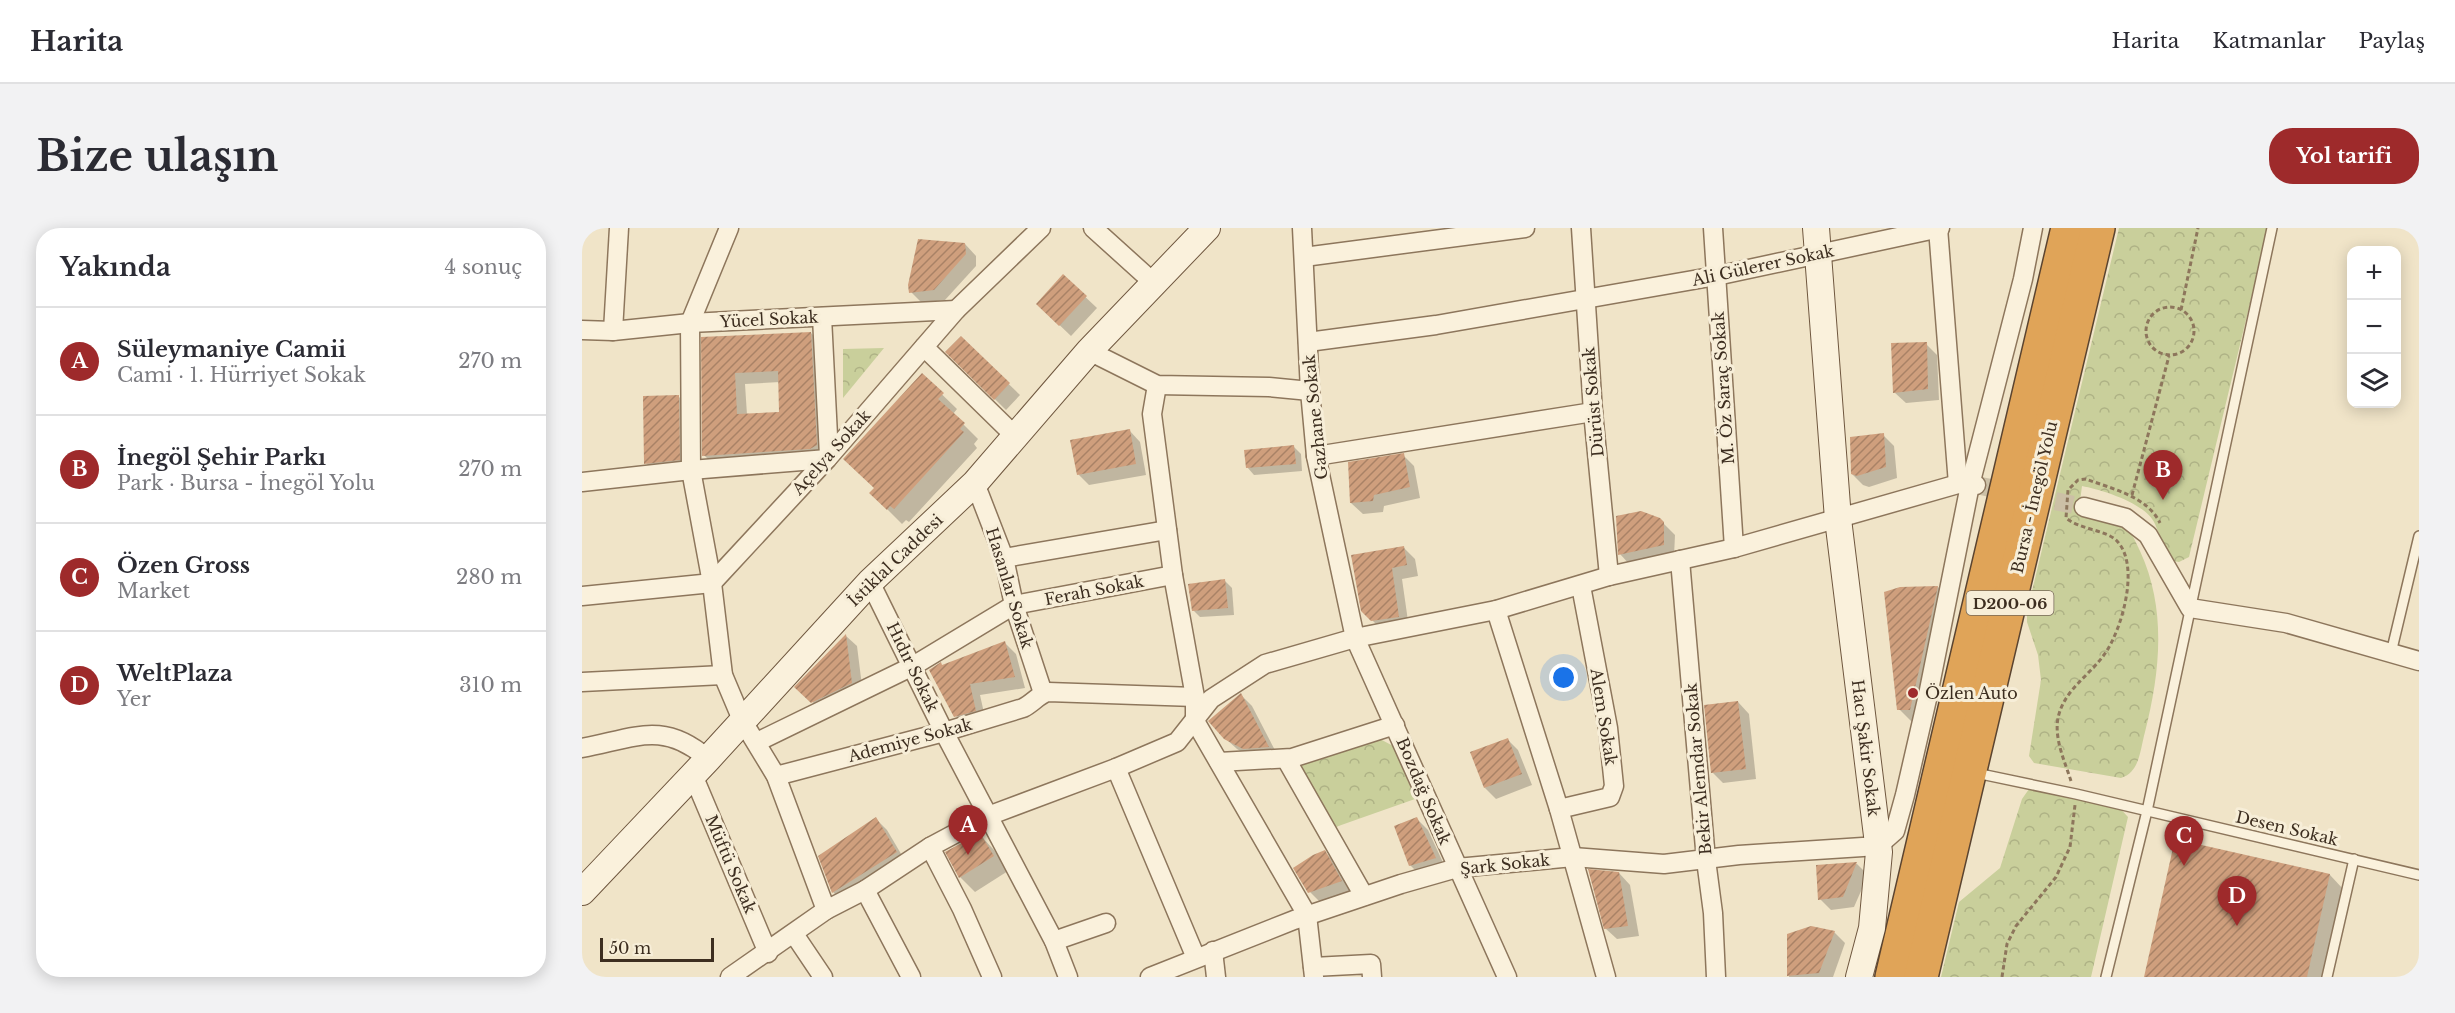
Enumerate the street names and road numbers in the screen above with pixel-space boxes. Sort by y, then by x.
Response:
street label: Ali Gülerer Sokak [1689,240,1836,290]
street label: Yücel Sokak [718,306,819,332]
street label: M. Öz Saraç Sokak [1708,311,1738,465]
street label: Dürüst Sokak [1578,346,1608,458]
street label: Gazhane Sokak [1298,353,1332,481]
street label: Açelya Sokak [787,405,875,499]
street label: Bursa - İnegöl Yolu [2007,419,2061,575]
street label: İstiklal Caddesi [843,509,947,610]
street label: Hasanlar Sokak [982,525,1038,651]
street label: Ferah Sokak [1043,571,1145,609]
road number: D200-06 [1966,591,2054,615]
street label: Hıdır Sokak [883,619,943,715]
street label: Alem Sokak [1586,666,1622,767]
street label: Hacı Şakir Sokak [1848,678,1884,818]
street label: Bekir Alemdar Sokak [1681,682,1715,856]
street label: Ademiye Sokak [845,714,974,766]
street label: Bozdağ Sokak [1392,734,1456,848]
street label: Desen Sokak [2234,806,2340,850]
street label: Müftü Sokak [701,812,761,916]
street label: Şark Sokak [1459,849,1551,879]

